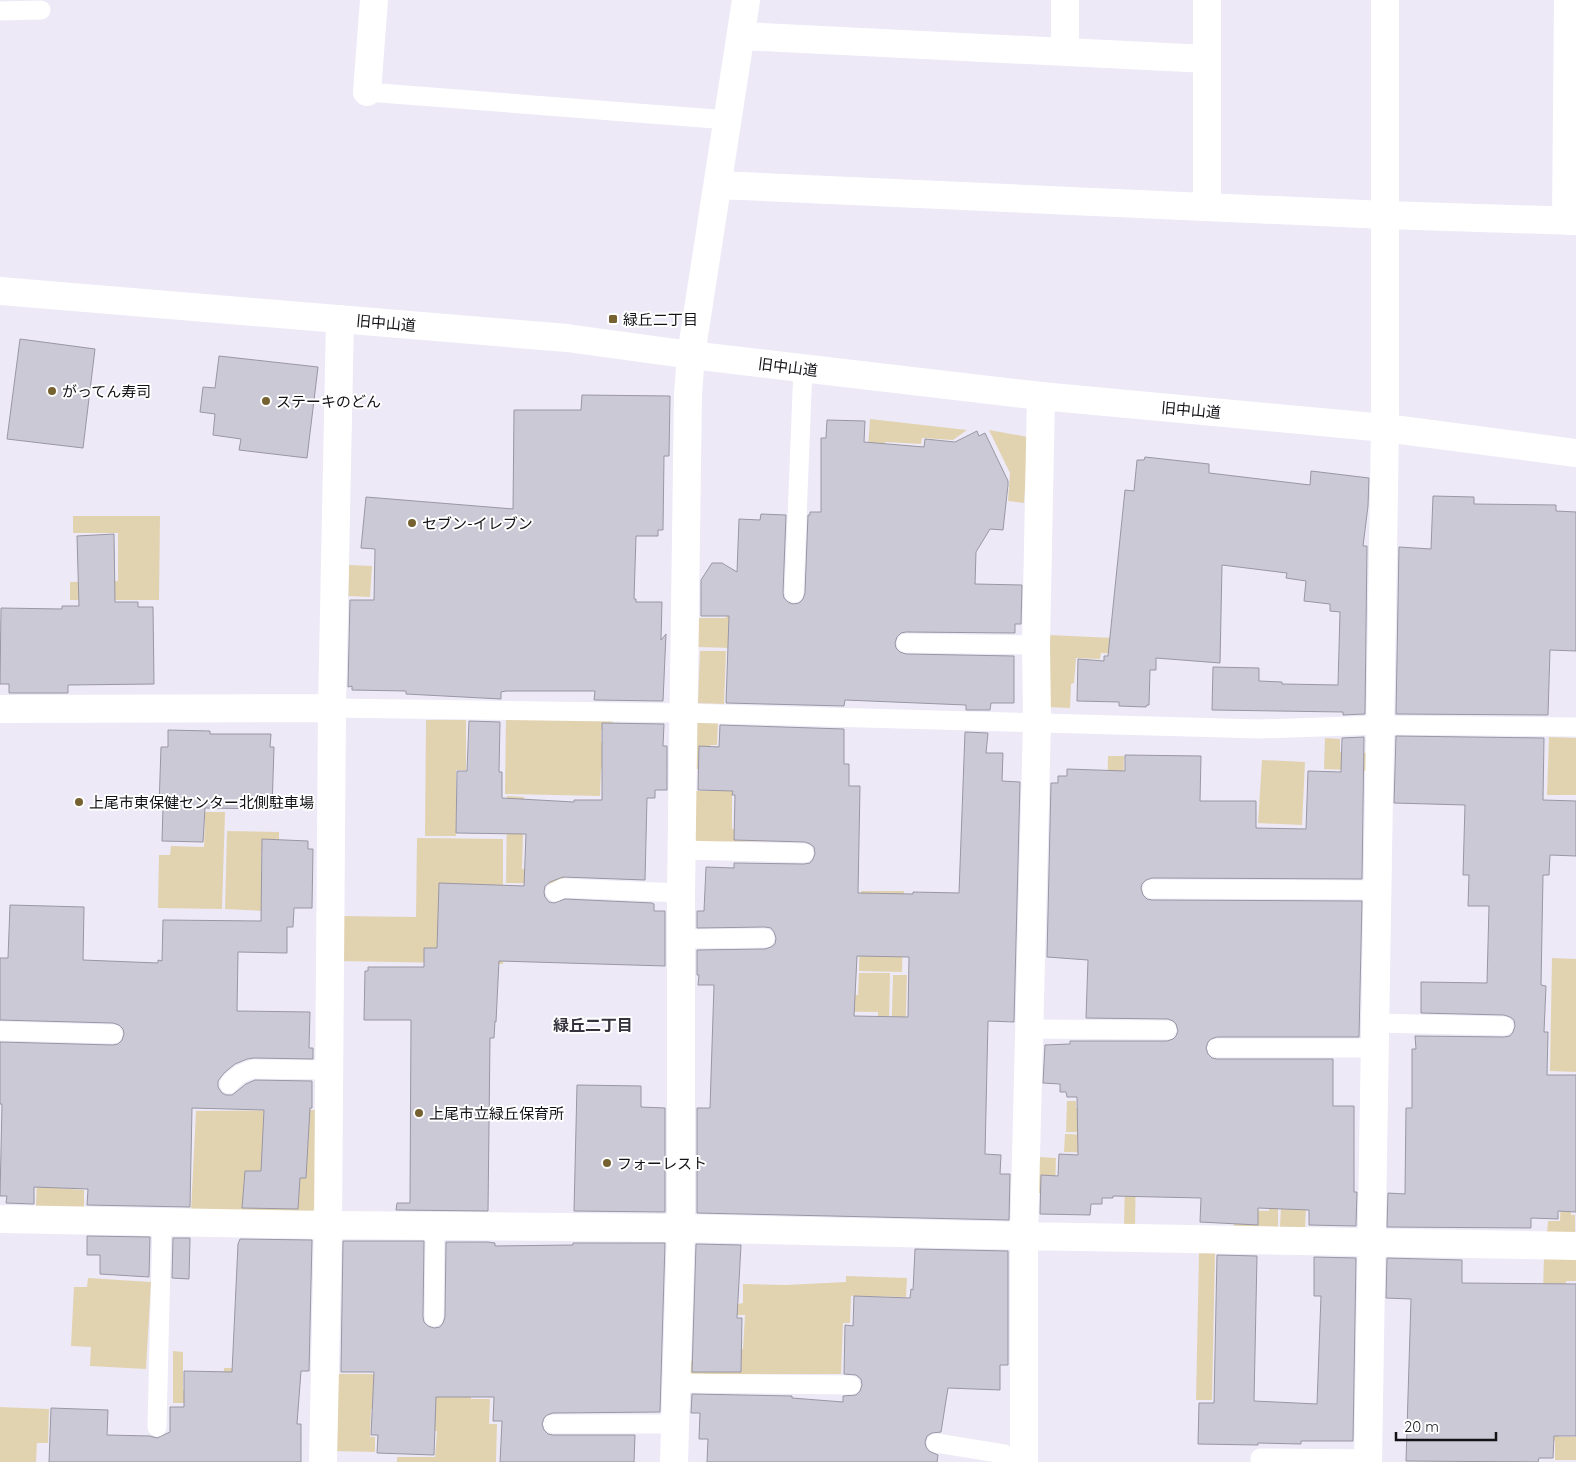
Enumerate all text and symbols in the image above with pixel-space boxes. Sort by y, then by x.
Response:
place label: 緑丘二丁目 [623,310,698,329]
street label: 旧中山道 [355,311,417,335]
marker: 緑丘二丁目 [607,313,619,325]
street label: 旧中山道 [757,354,819,380]
place label: がってん寿司 [62,382,151,401]
marker: がってん寿司 [46,385,58,397]
place label: ステーキのどん [276,392,381,411]
marker: ステーキのどん [260,395,272,407]
street label: 旧中山道 [1160,398,1222,422]
place label: セブン-イレブン [422,514,533,533]
marker: セブン-イレブン [406,517,418,529]
place label: 上尾市東保健センター北側駐車場 [89,793,314,812]
marker: 上尾市東保健センター北側駐車場 [73,796,85,808]
district label: 緑丘二丁目 [553,1015,633,1035]
place label: 上尾市立緑丘保育所 [429,1104,564,1123]
marker: 上尾市立緑丘保育所 [413,1107,425,1119]
place label: フォーレスト [617,1154,707,1173]
marker: フォーレスト [601,1157,613,1169]
scale bar [1396,1410,1496,1442]
text: 20 m [1404,1417,1439,1436]

